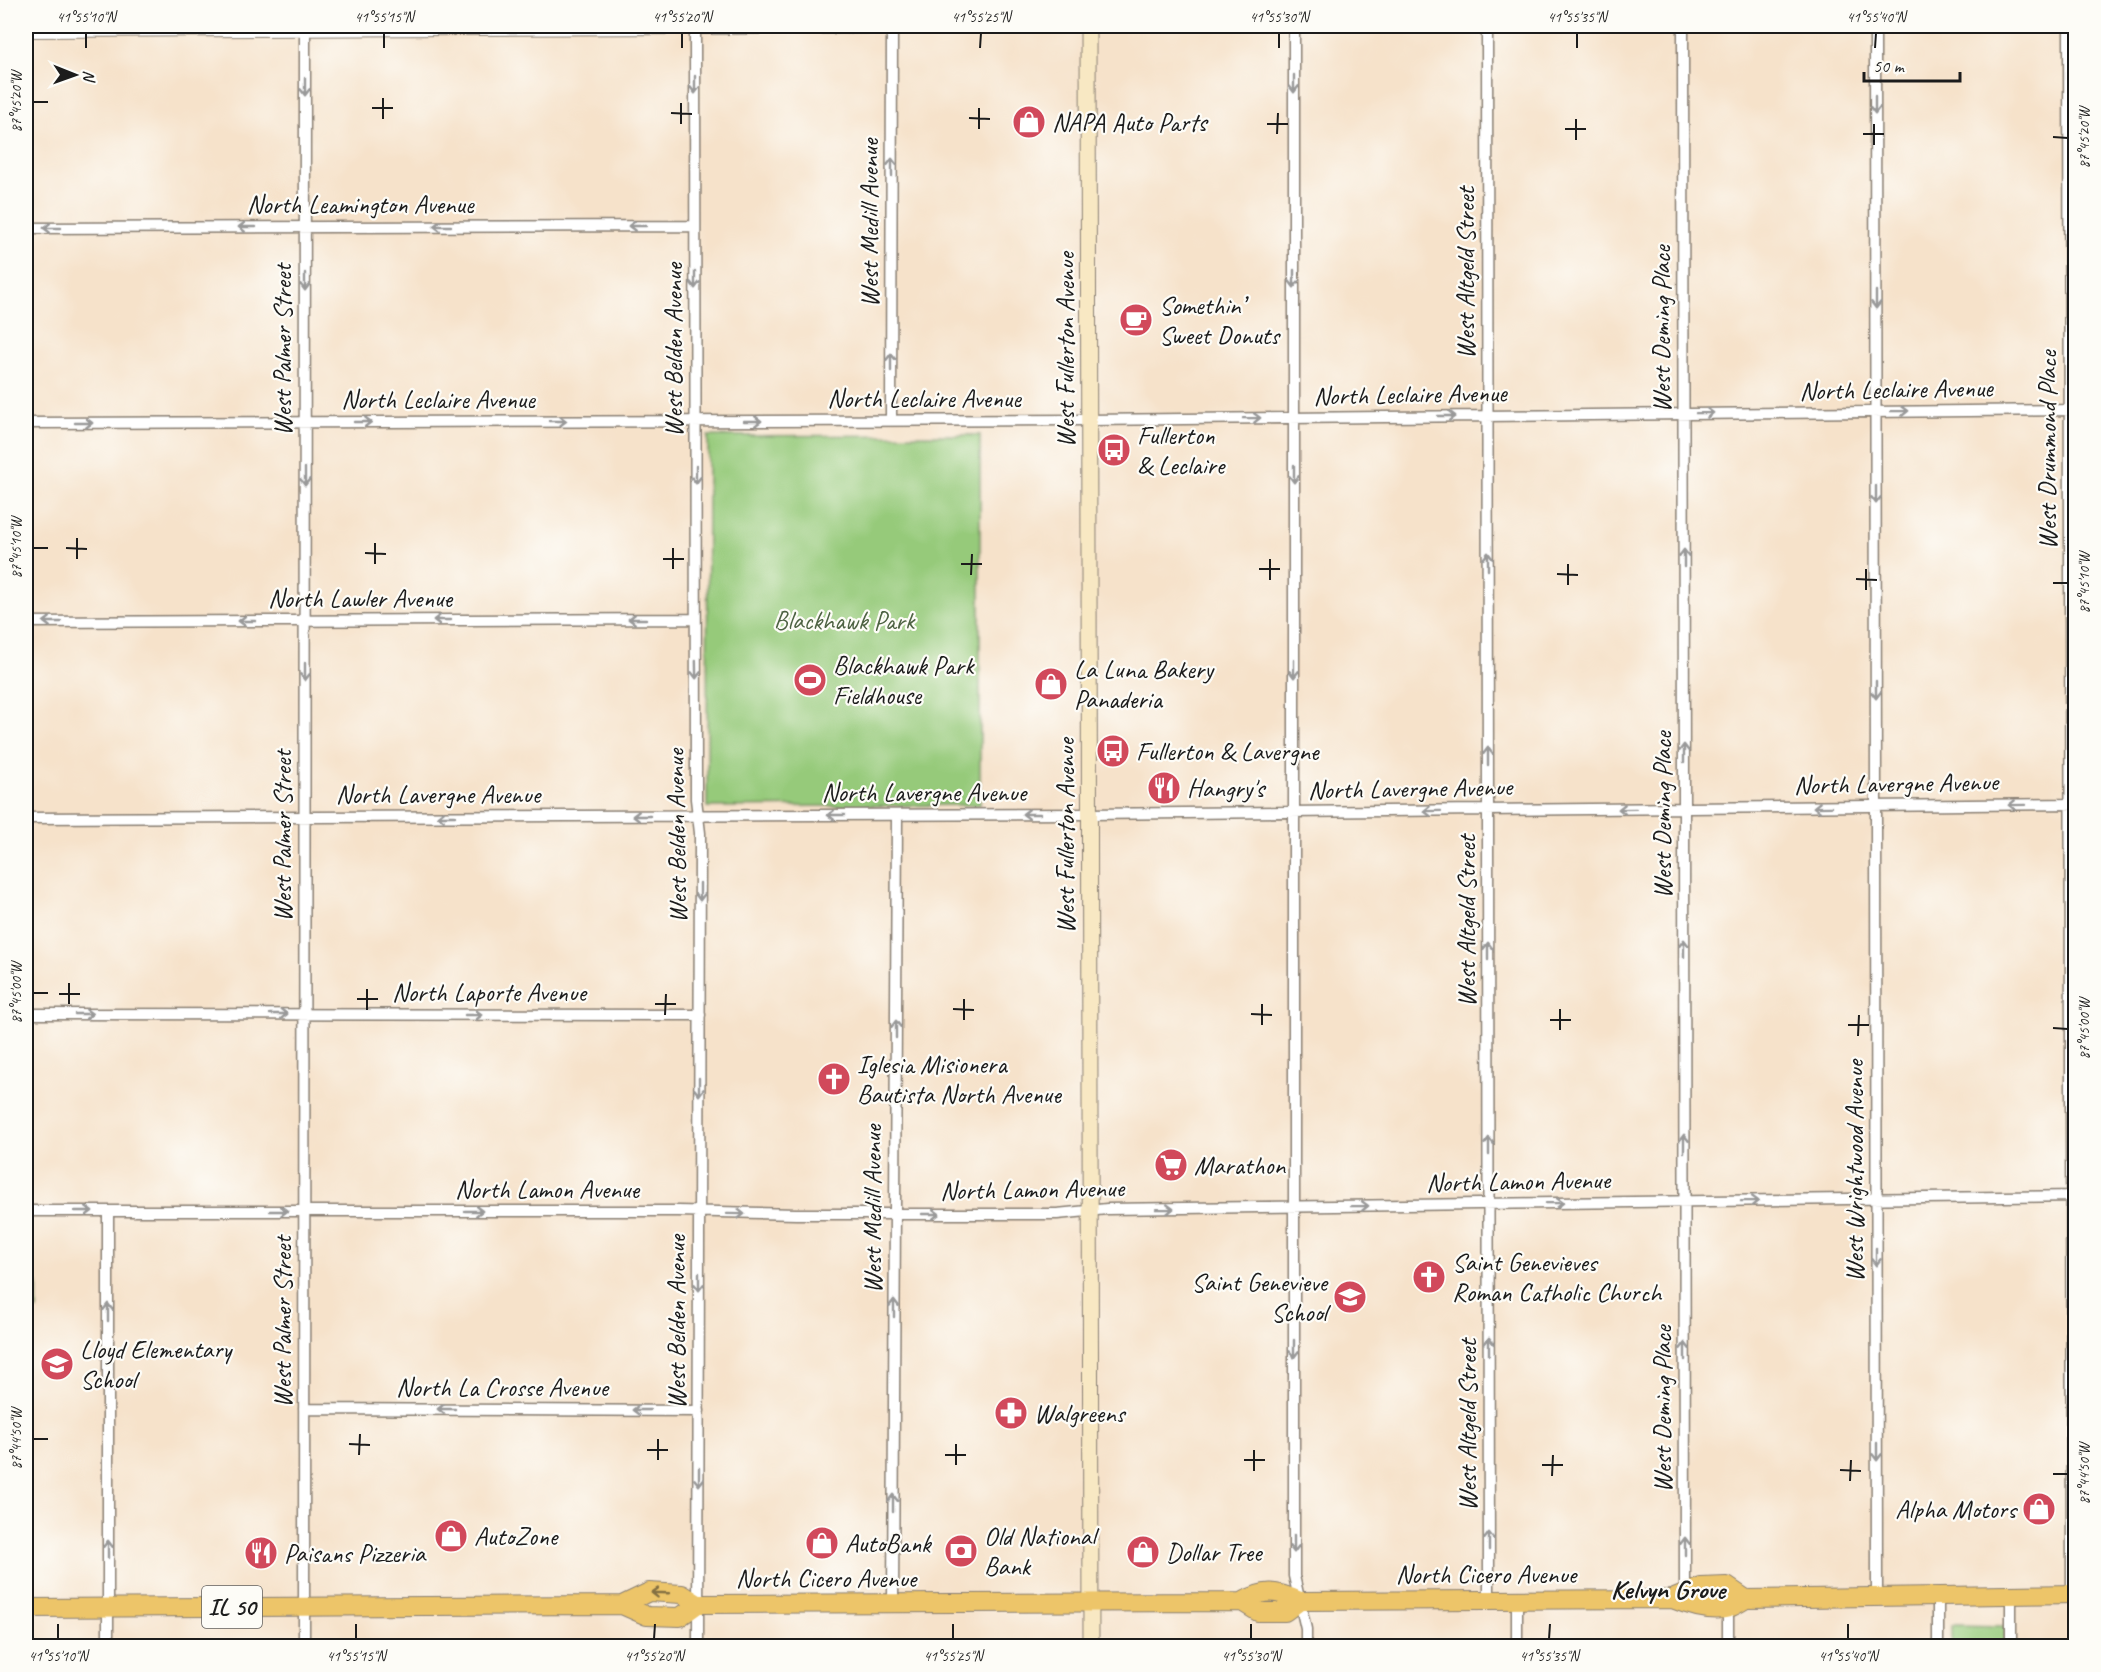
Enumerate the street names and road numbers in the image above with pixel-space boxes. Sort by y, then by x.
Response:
street label: West Medill Avenue [853,137,886,307]
street label: West Altgeld Street [1449,185,1482,359]
street label: North Leamington Avenue [247,188,475,221]
street label: West Deming Place [1645,244,1678,412]
street label: West Fullerton Avenue [1049,250,1082,448]
street label: West Palmer Street [266,262,299,436]
street label: West Belden Avenue [657,262,690,437]
street label: West Drummond Place [2031,349,2064,550]
street label: North Leclaire Avenue [1799,371,1994,408]
street label: North Leclaire Avenue [1313,376,1508,413]
street label: North Leclaire Avenue [827,382,1022,415]
street label: North Leclaire Avenue [341,383,536,416]
street label: North Lawler Avenue [268,582,454,615]
street label: West Deming Place [1646,730,1679,898]
street label: West Fullerton Avenue [1049,736,1082,934]
street label: West Belden Avenue [658,747,695,923]
street label: West Palmer Street [266,748,299,922]
street label: North Lavergne Avenue [1794,765,2001,802]
street label: North Lavergne Avenue [1308,770,1515,807]
street label: North Lavergne Avenue [822,776,1029,809]
street label: North Lavergne Avenue [336,778,543,811]
street label: West Altgeld Street [1450,833,1483,1007]
street label: North Laporte Avenue [392,976,588,1009]
street label: West Wrightwood Avenue [1838,1057,1871,1282]
street label: West Medill Avenue [856,1123,889,1293]
street label: North Lamon Avenue [1426,1163,1612,1200]
street label: North Lamon Avenue [940,1171,1126,1208]
street label: North Lamon Avenue [455,1173,641,1206]
street label: West Palmer Street [266,1234,299,1408]
street label: West Belden Avenue [660,1234,693,1409]
street label: West Deming Place [1646,1324,1679,1492]
street label: West Altgeld Street [1451,1337,1484,1511]
street label: North La Crosse Avenue [396,1371,610,1404]
street label: North Cicero Avenue [1396,1558,1579,1591]
street label: North Cicero Avenue [736,1562,919,1595]
road number: IL 50 [202,1586,262,1628]

